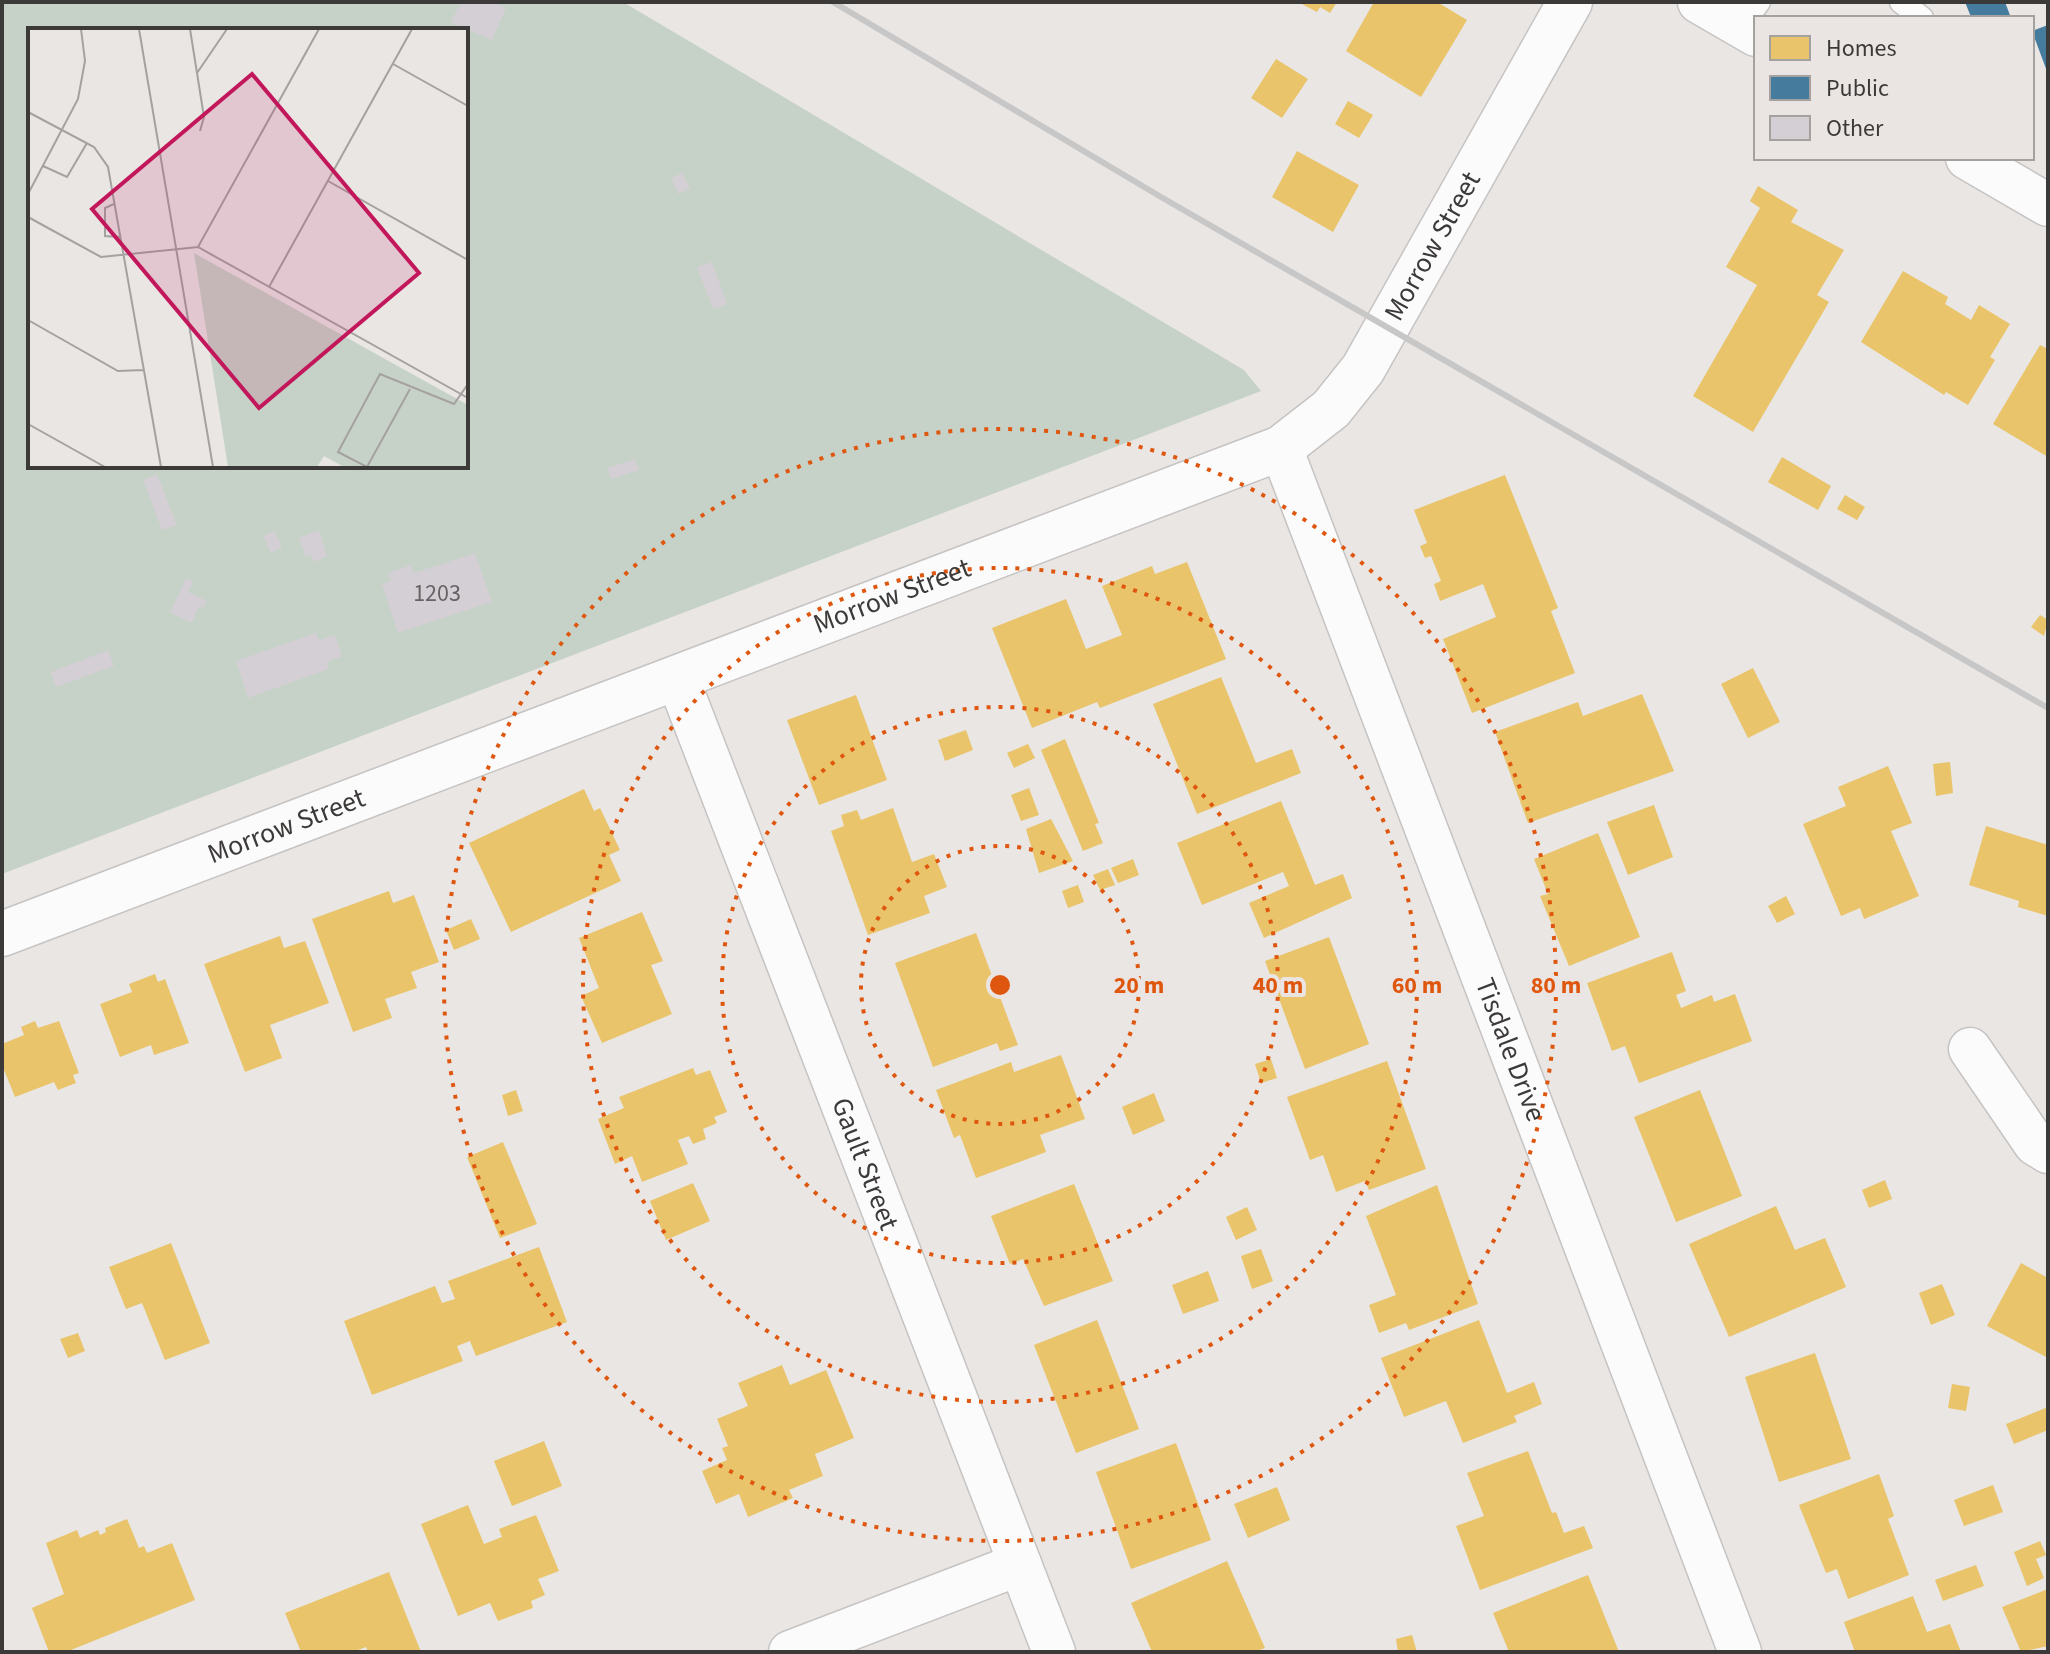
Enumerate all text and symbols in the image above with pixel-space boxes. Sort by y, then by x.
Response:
legend [1754,16,2034,160]
inset map [28,28,468,468]
text: Homes [1826,31,1897,66]
text: Public [1826,71,1889,106]
text: Other [1826,111,1884,146]
street label: Morrow Street [1374,164,1491,328]
street label: Morrow Street [807,548,977,644]
house number: 1203 [413,576,461,611]
street label: Morrow Street [202,778,371,874]
text: 20 m [1114,968,1164,1003]
text: 40 m [1253,968,1303,1003]
text: 60 m [1392,968,1442,1003]
text: 80 m [1531,968,1581,1003]
centre of rings [986,971,1014,999]
street label: Tisdale Drive [1465,972,1556,1127]
street label: Gault Street [822,1092,909,1236]

